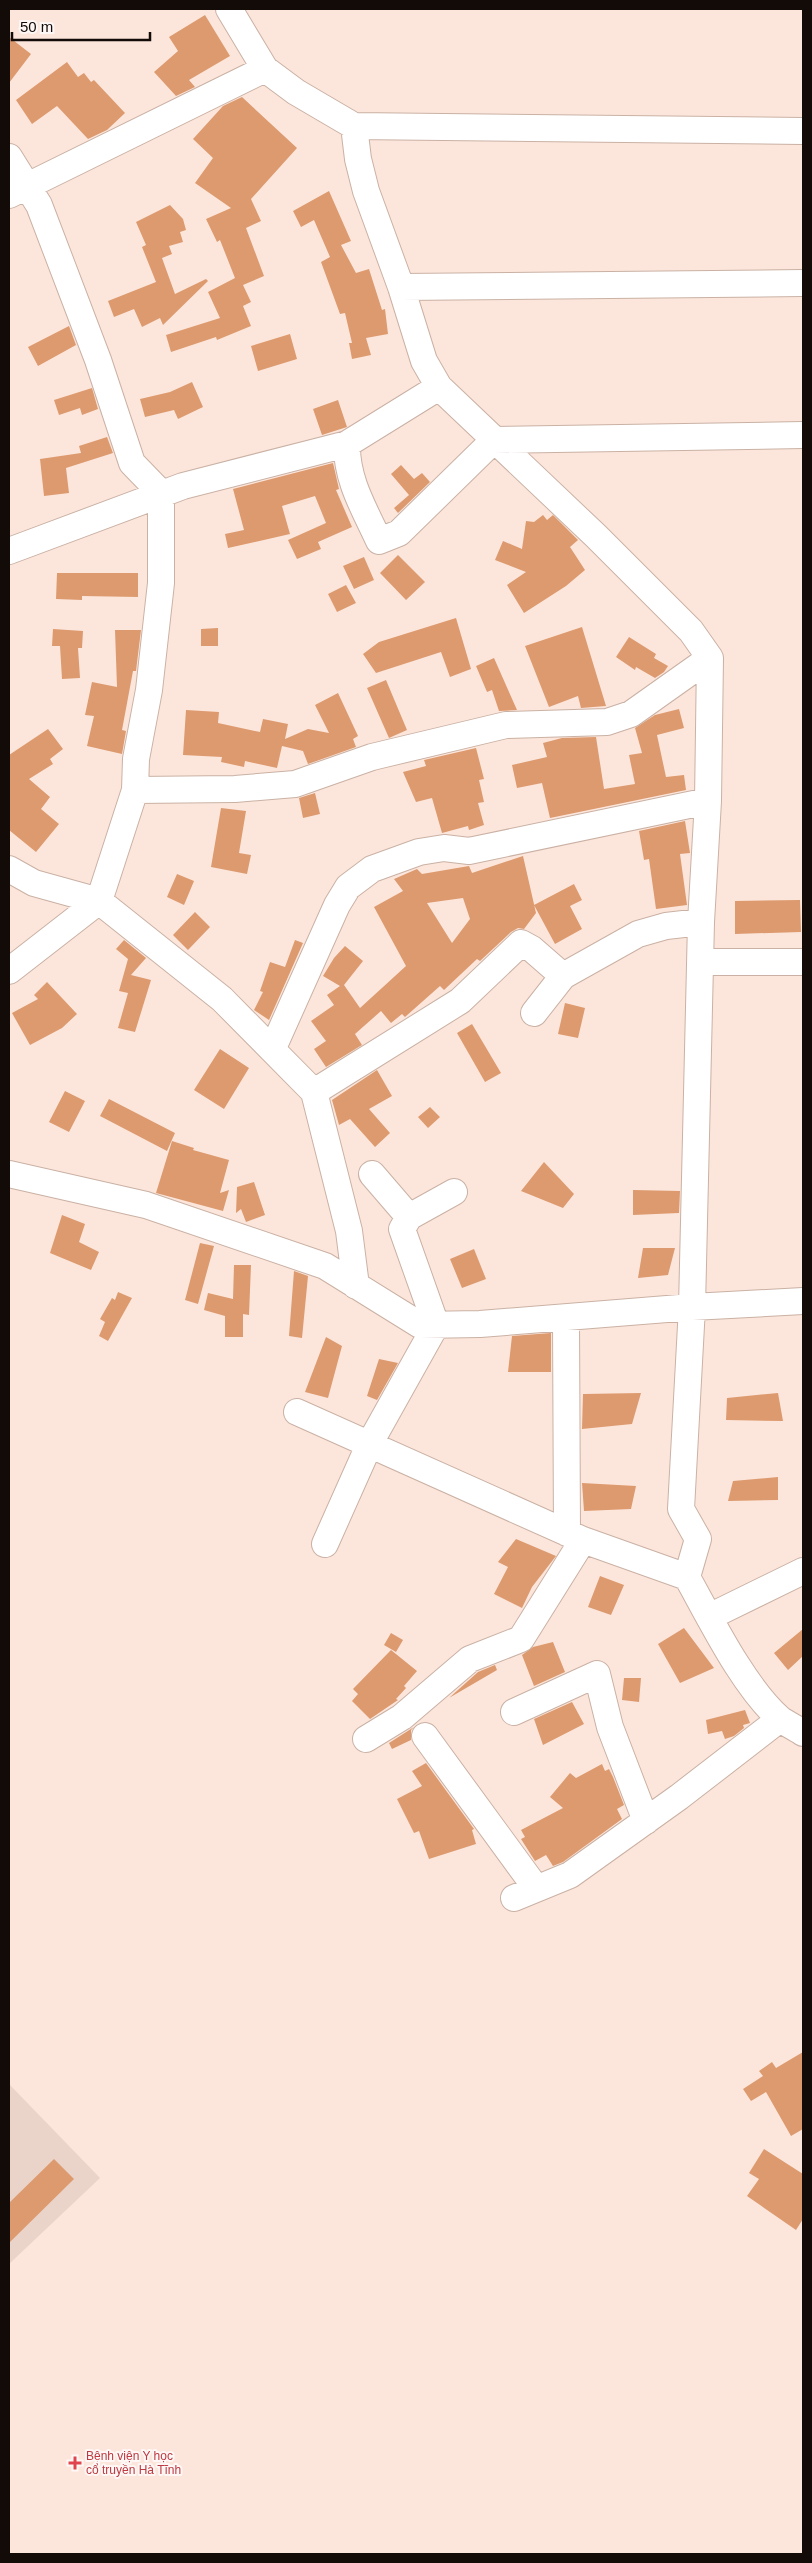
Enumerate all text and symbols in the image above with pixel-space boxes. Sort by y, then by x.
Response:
scale bar [12,10,150,42]
text: 50 m [20,18,53,35]
place label: Bệnh viện Y học cổ truyền Hà Tĩnh [86,2449,181,2477]
marker: Bệnh viện Y học cổ truyền Hà Tĩnh [68,2456,82,2470]

